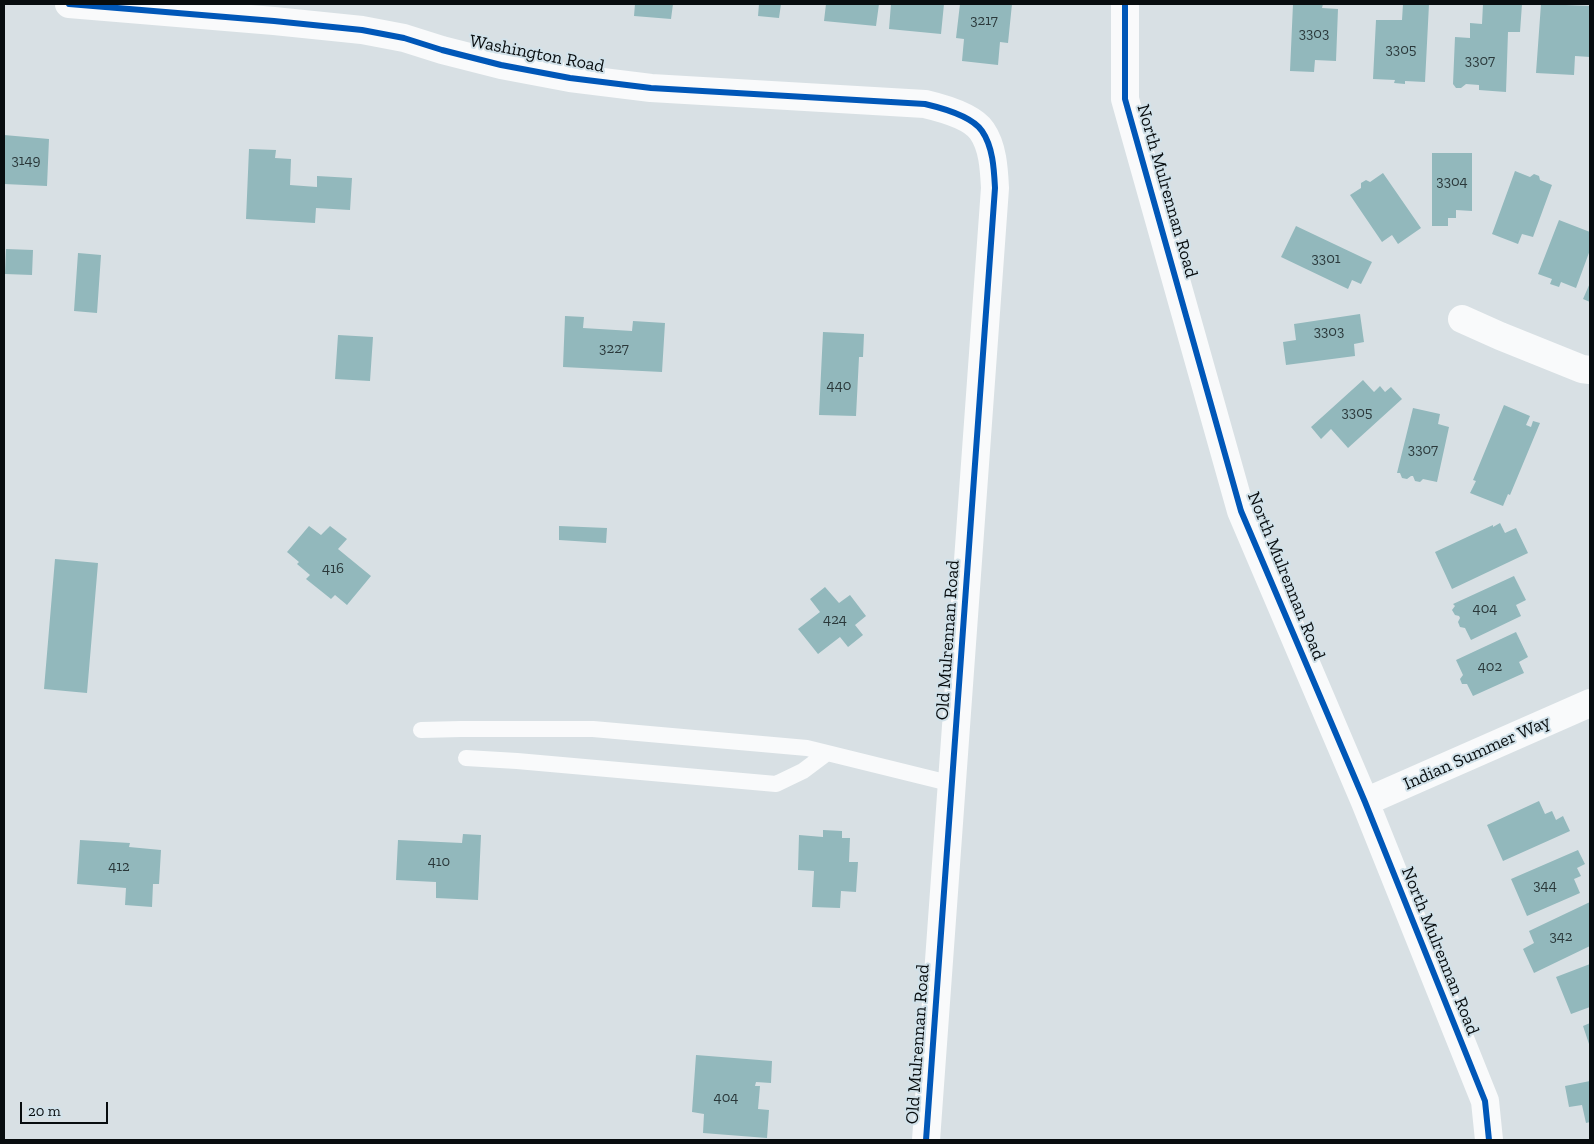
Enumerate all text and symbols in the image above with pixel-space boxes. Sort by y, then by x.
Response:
house number: 3217 [970,12,998,30]
house number: 3303 [1299,25,1329,43]
street label: Washington Road [468,30,606,78]
house number: 3305 [1386,41,1416,59]
house number: 3307 [1465,52,1495,70]
street label: North Mulrennan Road [1132,102,1202,280]
house number: 3149 [11,152,41,170]
house number: 3304 [1436,173,1468,191]
house number: 3301 [1311,250,1341,268]
house number: 3303 [1314,323,1344,341]
house number: 3227 [599,340,629,358]
house number: 440 [827,377,851,395]
house number: 3305 [1342,404,1372,422]
house number: 3307 [1408,441,1438,459]
street label: North Mulrennan Road [1242,489,1330,663]
street label: Old Mulrennan Road [932,559,964,721]
house number: 416 [322,560,344,578]
house number: 404 [1473,600,1497,618]
house number: 424 [823,611,847,629]
house number: 402 [1478,658,1502,676]
street label: Indian Summer Way [1400,711,1554,795]
house number: 410 [428,853,450,871]
house number: 412 [108,858,130,876]
street label: North Mulrennan Road [1396,864,1484,1038]
house number: 344 [1533,877,1557,895]
house number: 342 [1549,928,1573,946]
street label: Old Mulrennan Road [902,963,934,1125]
house number: 404 [714,1089,738,1107]
scale bar [22,1092,110,1124]
text: 20 m [28,1102,61,1120]

